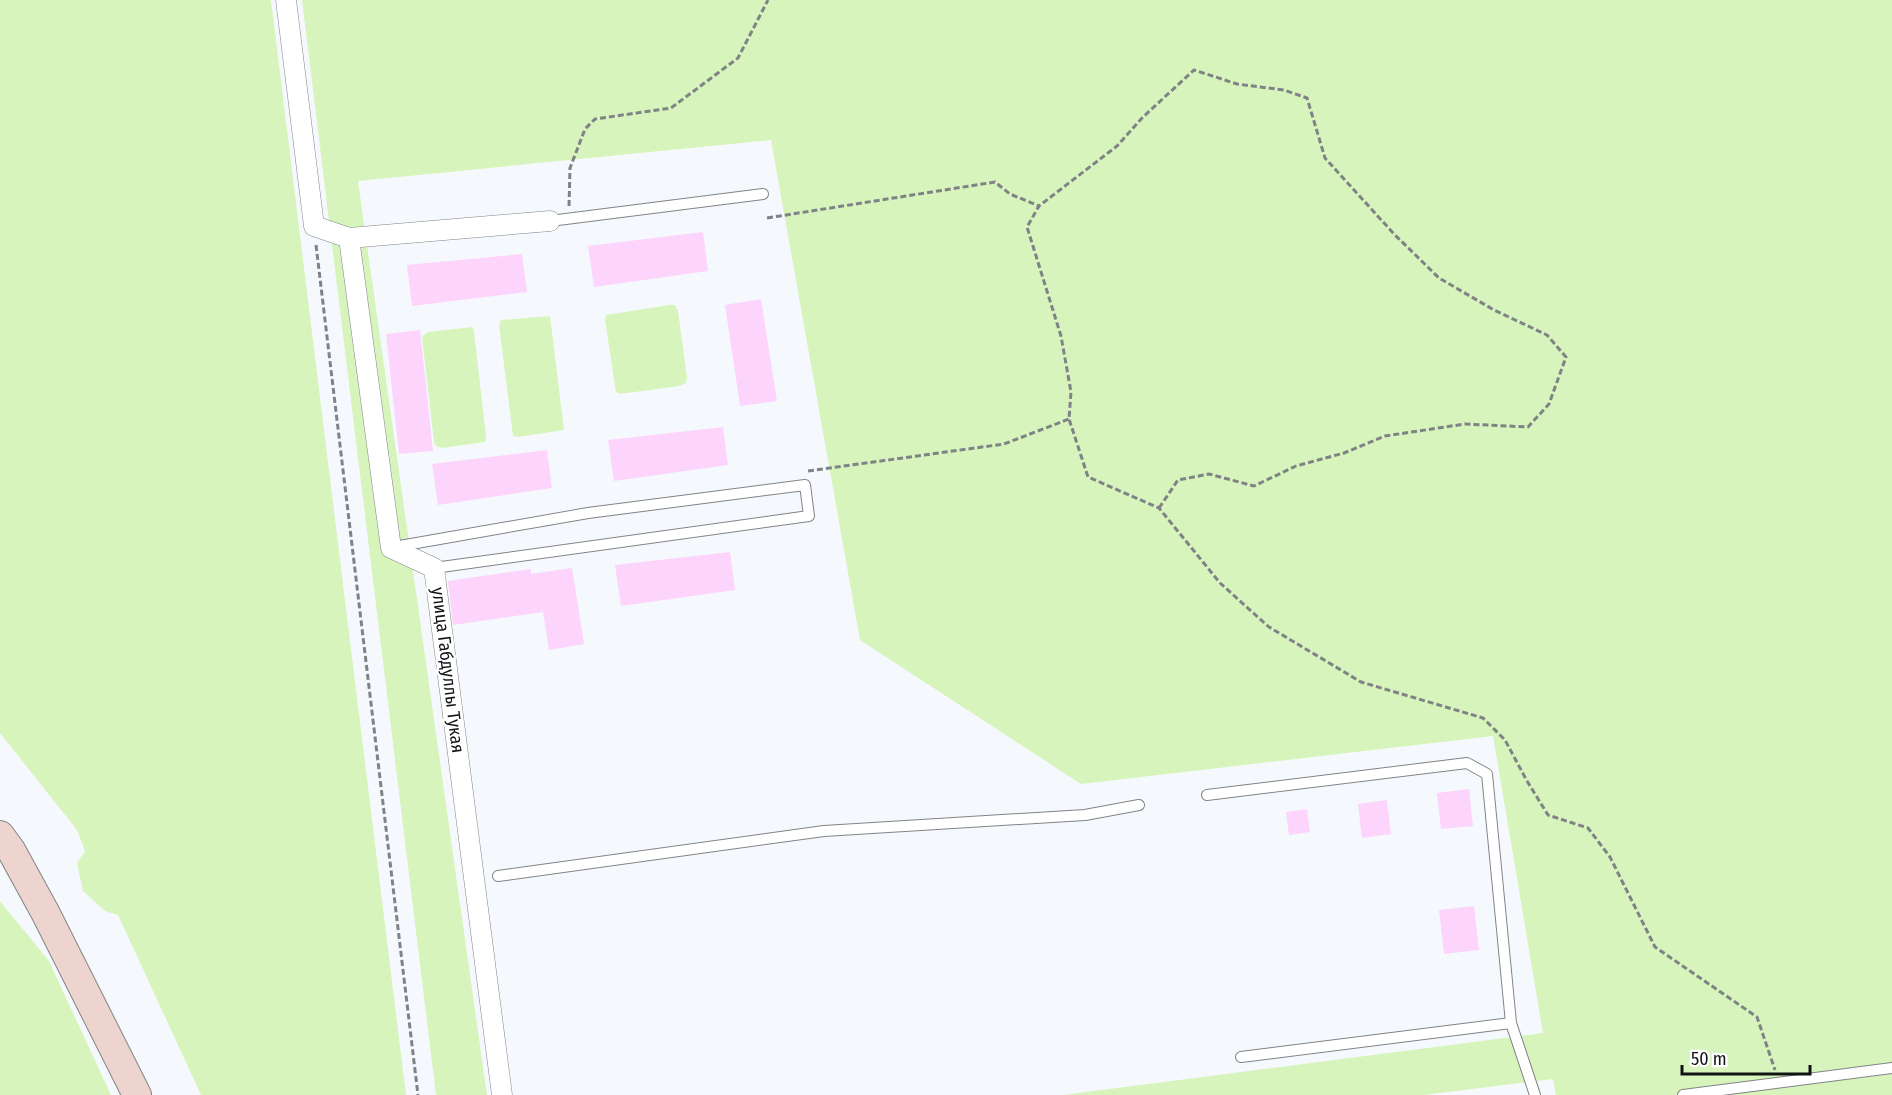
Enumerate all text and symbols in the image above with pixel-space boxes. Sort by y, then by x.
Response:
street label: улица Габдуллы Тукая [427,586,469,754]
scale bar [1682,1038,1810,1076]
text: 50 m [1691,1048,1727,1070]

